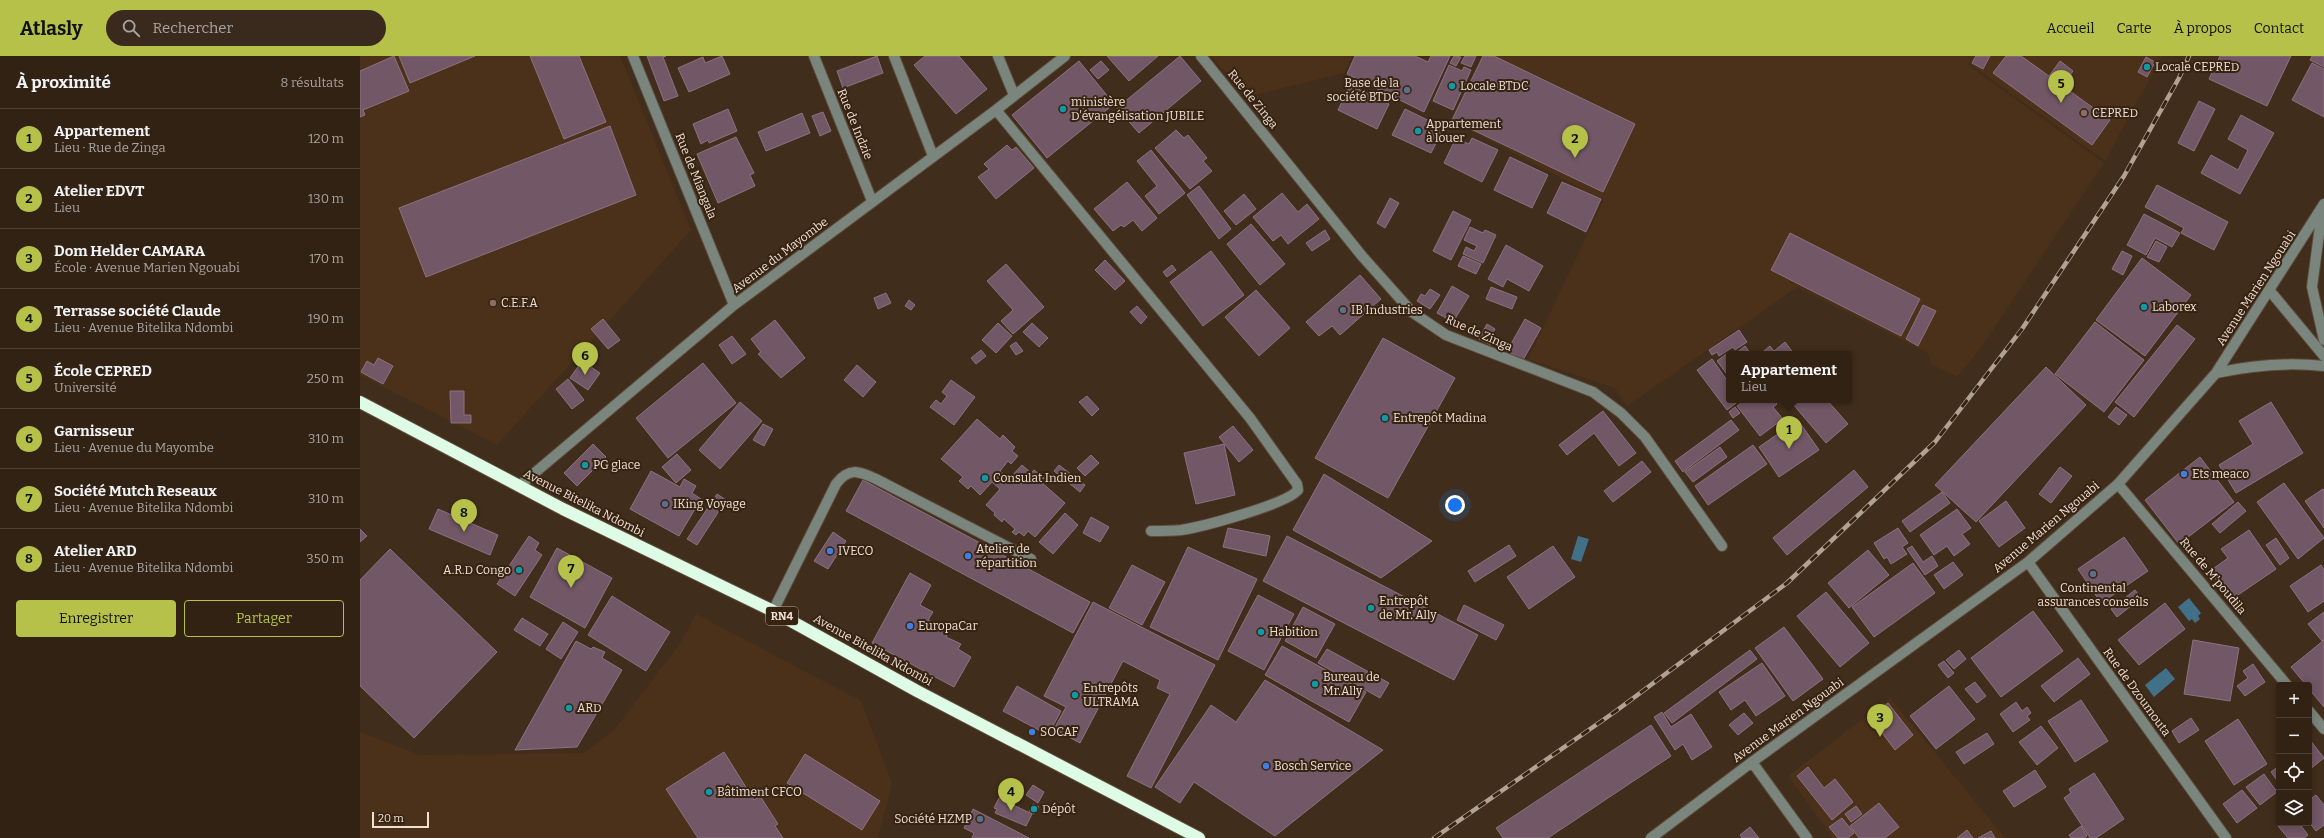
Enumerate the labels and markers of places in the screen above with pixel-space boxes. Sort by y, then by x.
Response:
place label: Locale CEPRED [2155,60,2239,74]
marker: Locale CEPRED [2142,62,2152,72]
pin: 5 [2048,70,2074,103]
place label: Base de la société BTDC [1327,76,1399,104]
place label: Locale BTDC [1460,79,1529,93]
marker: Locale BTDC [1447,81,1457,91]
marker: Base de la société BTDC [1402,85,1412,95]
place label: ministère D'évangélisation JUBILE [1071,95,1204,123]
marker: ministère D'évangélisation JUBILE [1058,104,1068,114]
place label: CEPRED [2092,106,2138,120]
marker: CEPRED [2079,108,2089,118]
place label: Appartement à louer [1426,117,1502,145]
pin: 2 [1562,125,1588,158]
marker: Appartement à louer [1413,126,1423,136]
place label: C.E.F.A [501,296,538,310]
marker: C.E.F.A [488,298,498,308]
place label: Laborex [2152,300,2197,314]
marker: Laborex [2139,302,2149,312]
place label: IB Industries [1351,303,1423,317]
marker: IB Industries [1338,305,1348,315]
pin: 6 [572,342,598,375]
place label: Entrepôt Madina [1393,411,1487,425]
marker: Entrepôt Madina [1380,413,1390,423]
pin: 1 [1776,416,1802,449]
place label: PG glace [593,458,640,472]
marker: PG glace [580,460,590,470]
place label: Ets meaco [2192,467,2249,481]
marker: Ets meaco [2179,469,2189,479]
place label: Consulat Indien [993,471,1082,485]
marker: Consulat Indien [980,473,990,483]
place label: IKing Voyage [673,497,746,511]
pin: 8 [451,499,477,532]
marker: IKing Voyage [660,499,670,509]
place label: Atelier de répartition [976,542,1037,570]
place label: IVECO [838,544,874,558]
marker: IVECO [825,546,835,556]
marker: Atelier de répartition [963,551,973,561]
pin: 7 [558,555,584,588]
place label: A.R.D Congo [443,563,511,577]
marker: A.R.D Congo [514,565,524,575]
marker: Continental assurances conseîls [2088,569,2098,579]
place label: Continental assurances conseîls [2038,581,2149,609]
place label: Entrepôt de Mr. Ally [1379,594,1437,622]
marker: Entrepôt de Mr. Ally [1366,603,1376,613]
place label: EuropaCar [918,619,978,633]
marker: EuropaCar [905,621,915,631]
place label: Habition [1269,625,1318,639]
marker: Habition [1256,627,1266,637]
place label: Bureau de Mr.Ally [1323,670,1380,698]
marker: Bureau de Mr.Ally [1310,679,1320,689]
place label: Entrepôts ULTRAMA [1083,681,1140,709]
marker: Entrepôts ULTRAMA [1070,690,1080,700]
place label: ARD [577,701,602,715]
marker: ARD [564,703,574,713]
pin: 3 [1867,704,1893,737]
place label: SOCAF [1040,725,1079,739]
marker: SOCAF [1027,727,1037,737]
place label: Bosch Service [1274,759,1351,773]
marker: Bosch Service [1261,761,1271,771]
pin: 4 [998,778,1024,811]
place label: Bâtiment CFCO [717,785,802,799]
marker: Bâtiment CFCO [704,787,714,797]
place label: Dépôt [1042,802,1076,816]
marker: Dépôt [1029,804,1039,814]
place label: Société HZMP [894,812,972,826]
marker: Société HZMP [975,814,985,824]

